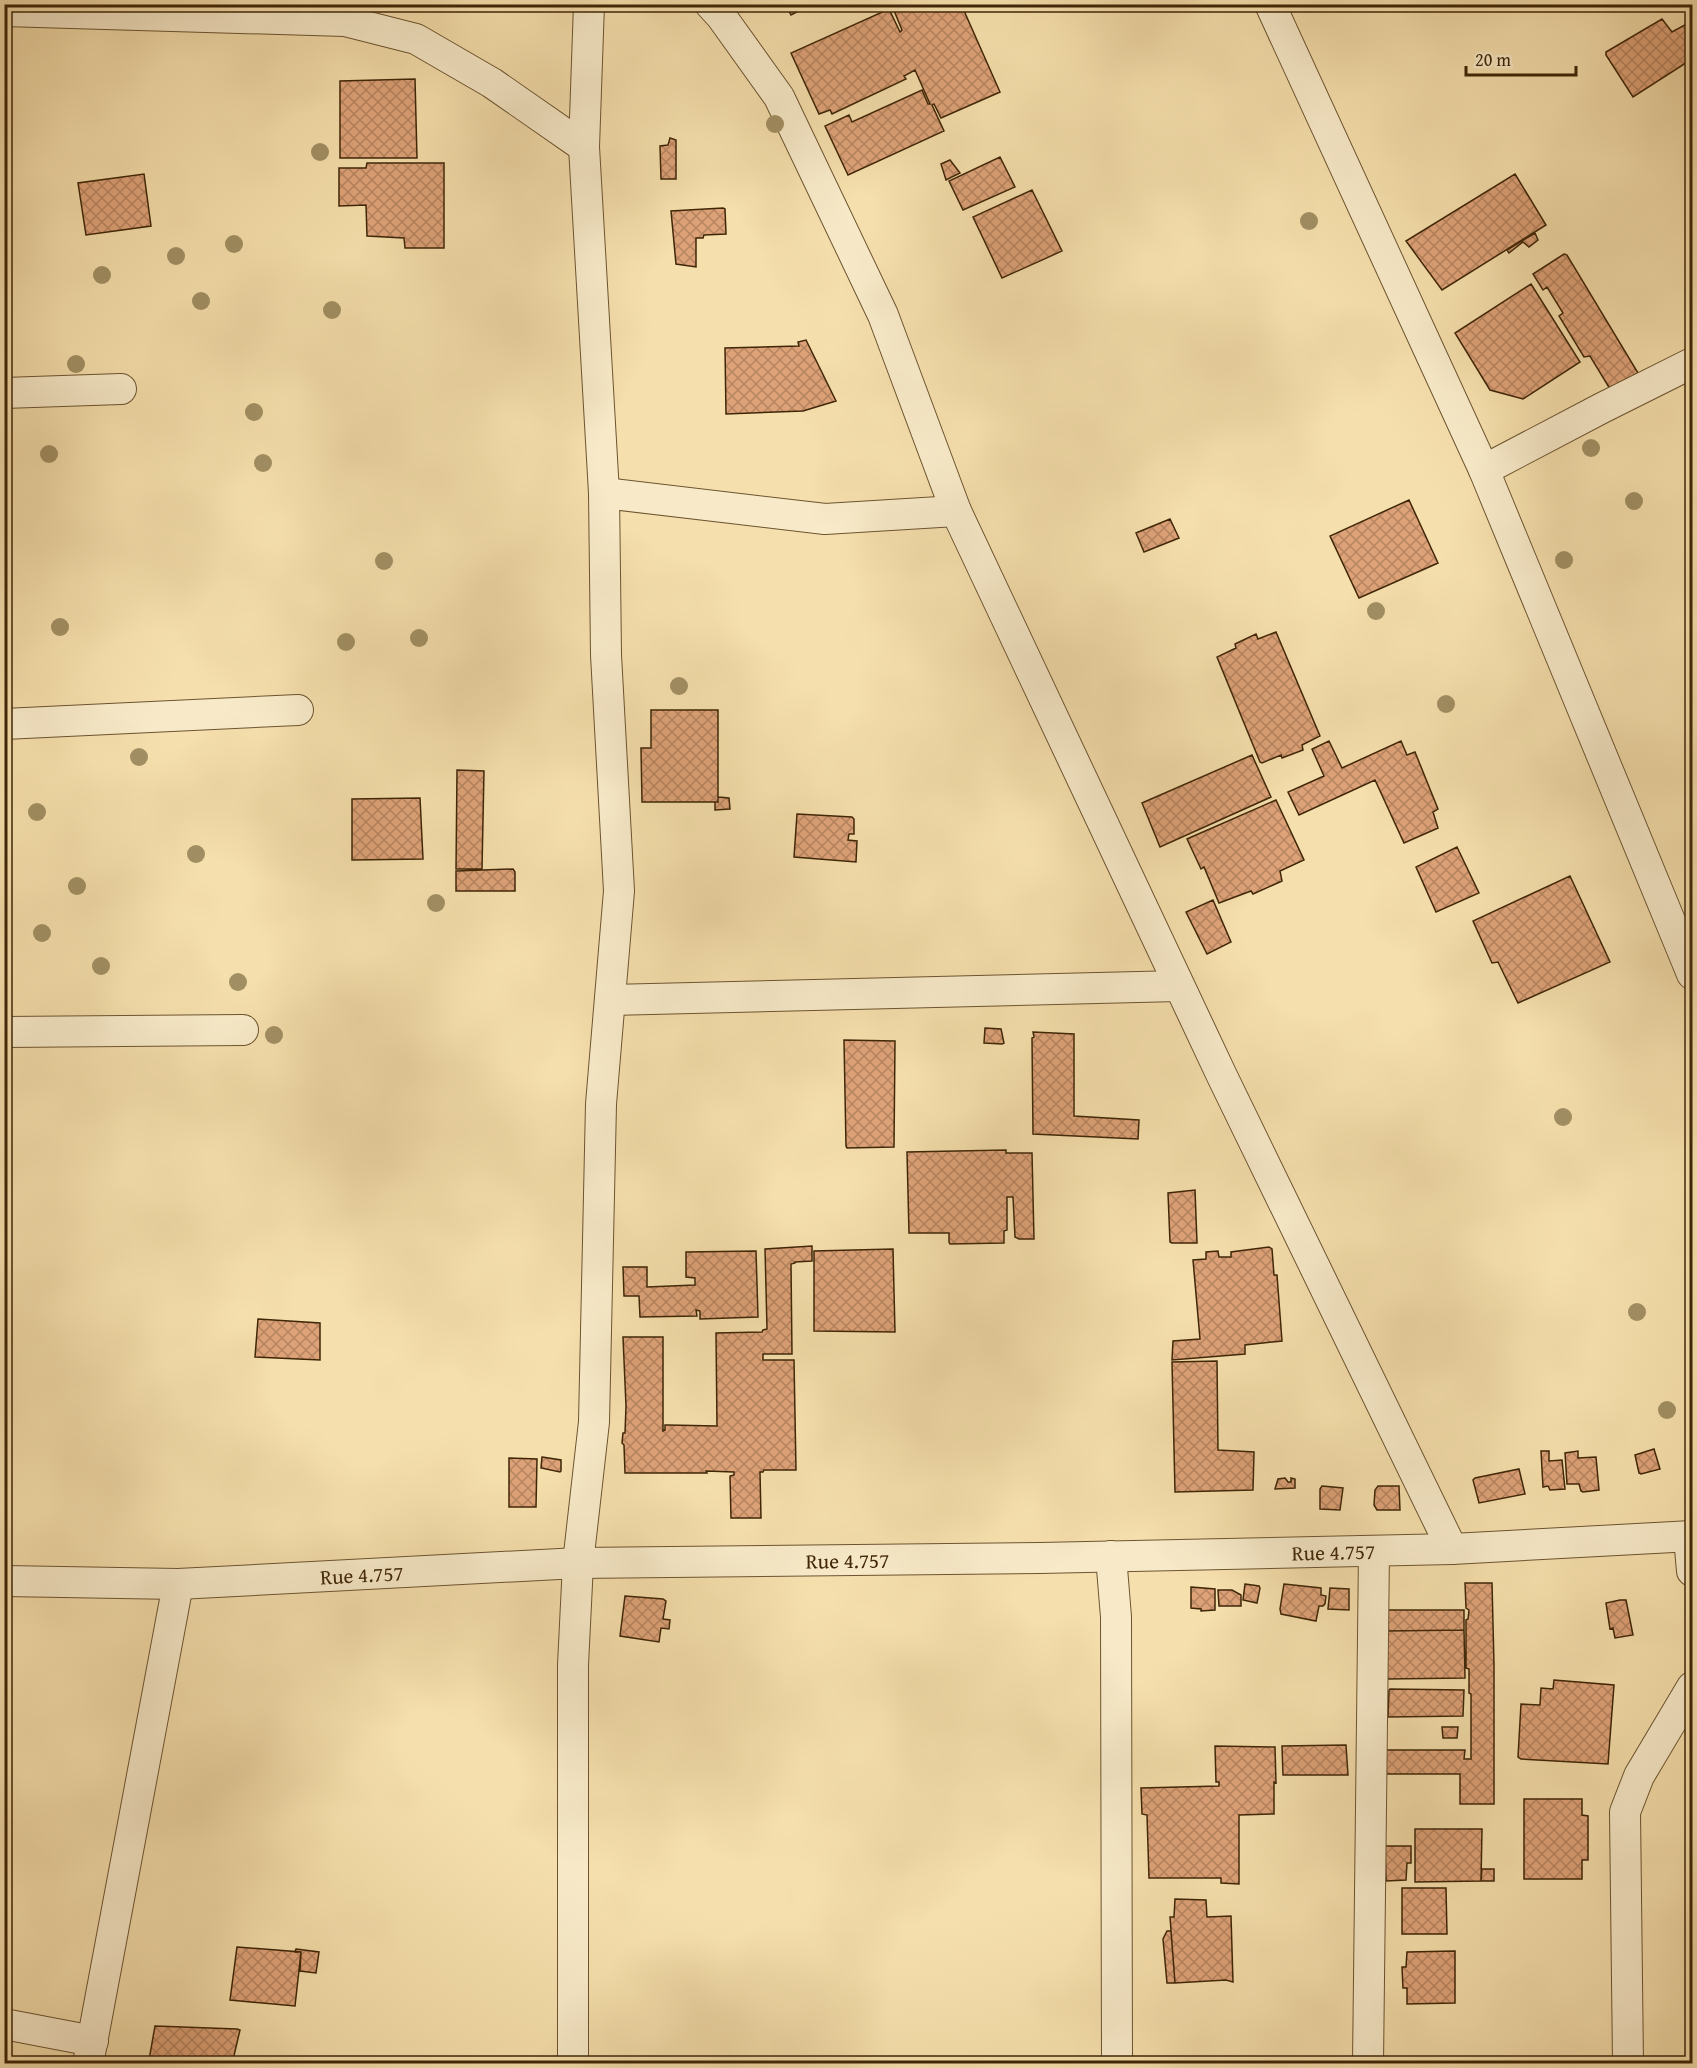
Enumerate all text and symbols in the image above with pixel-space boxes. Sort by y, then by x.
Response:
scale bar [1466,39,1576,77]
text: 20 m [1475,46,1511,73]
street label: Rue 4.757 [1291,1535,1375,1568]
street label: Rue 4.757 [805,1544,889,1576]
street label: Rue 4.757 [319,1557,404,1592]

